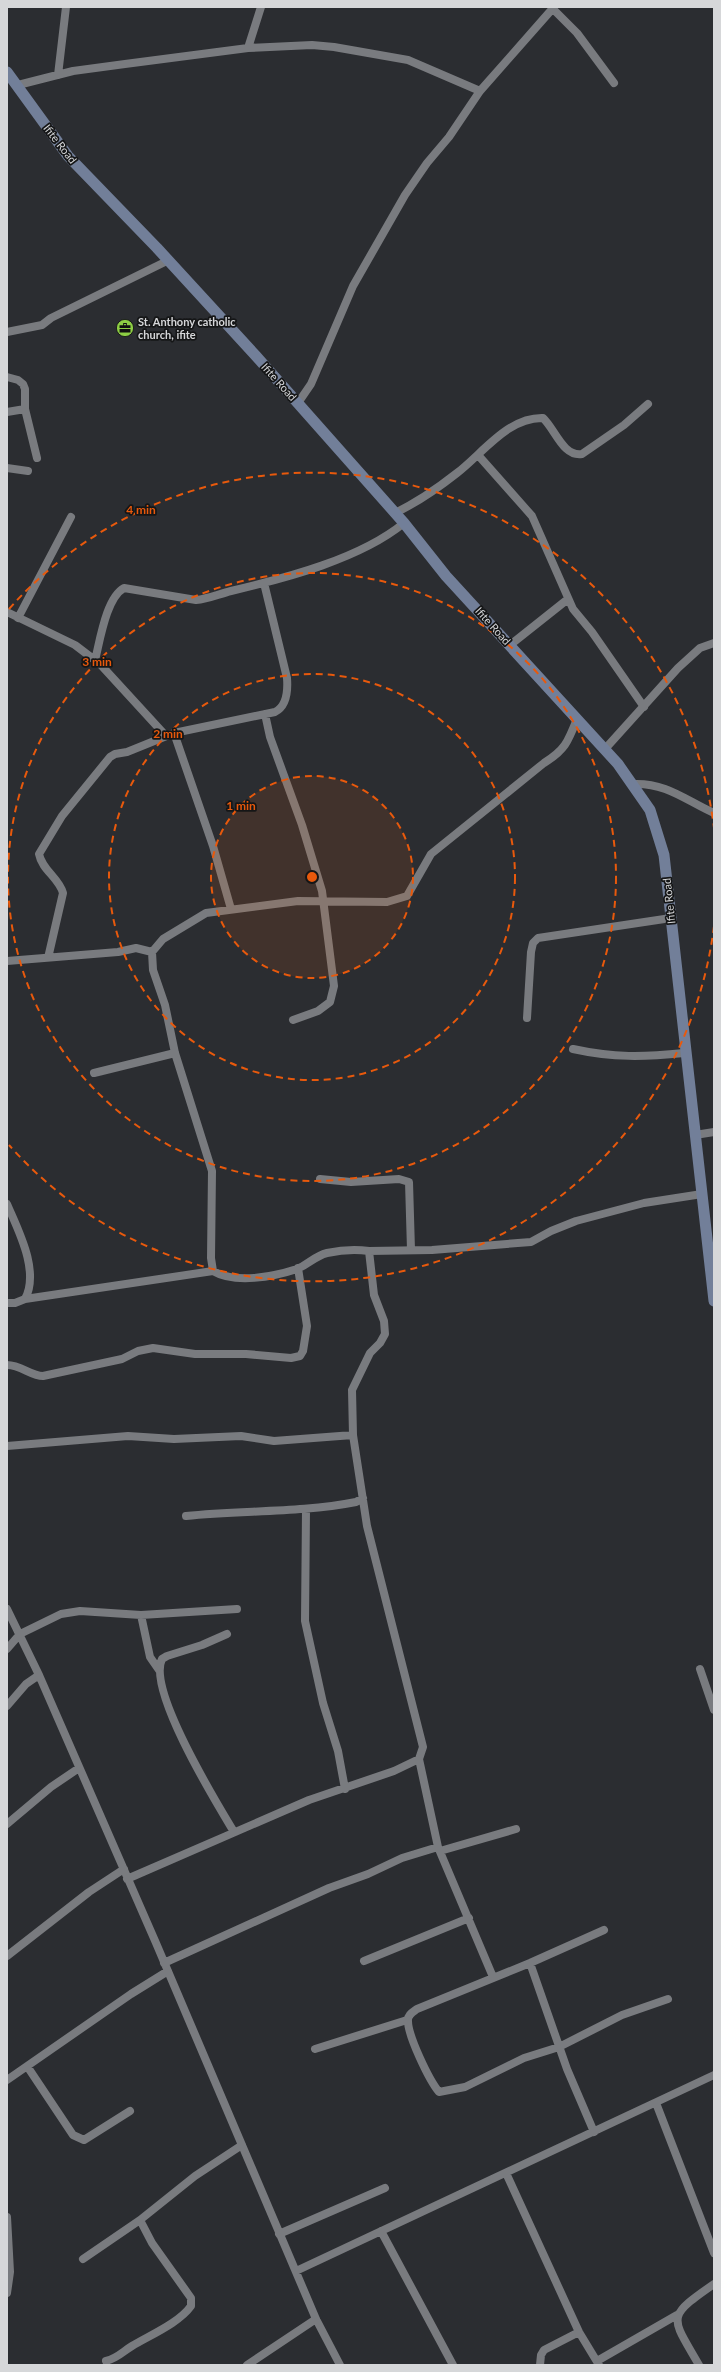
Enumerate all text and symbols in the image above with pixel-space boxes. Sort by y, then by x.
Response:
street label: Ifite Road [41,122,80,166]
place label: St. Anthony catholic church, ifite [138,315,236,341]
office icon: St. Anthony catholic church, ifite [115,318,135,338]
street label: Ifite Road [259,360,300,403]
text: 4 min [126,502,156,517]
street label: Ifite Road [473,604,514,647]
text: 3 min [82,654,112,669]
text: 2 min [153,726,183,741]
text: 1 min [226,798,256,813]
centre of rings [305,870,319,884]
street label: Ifite Road [660,877,677,925]

